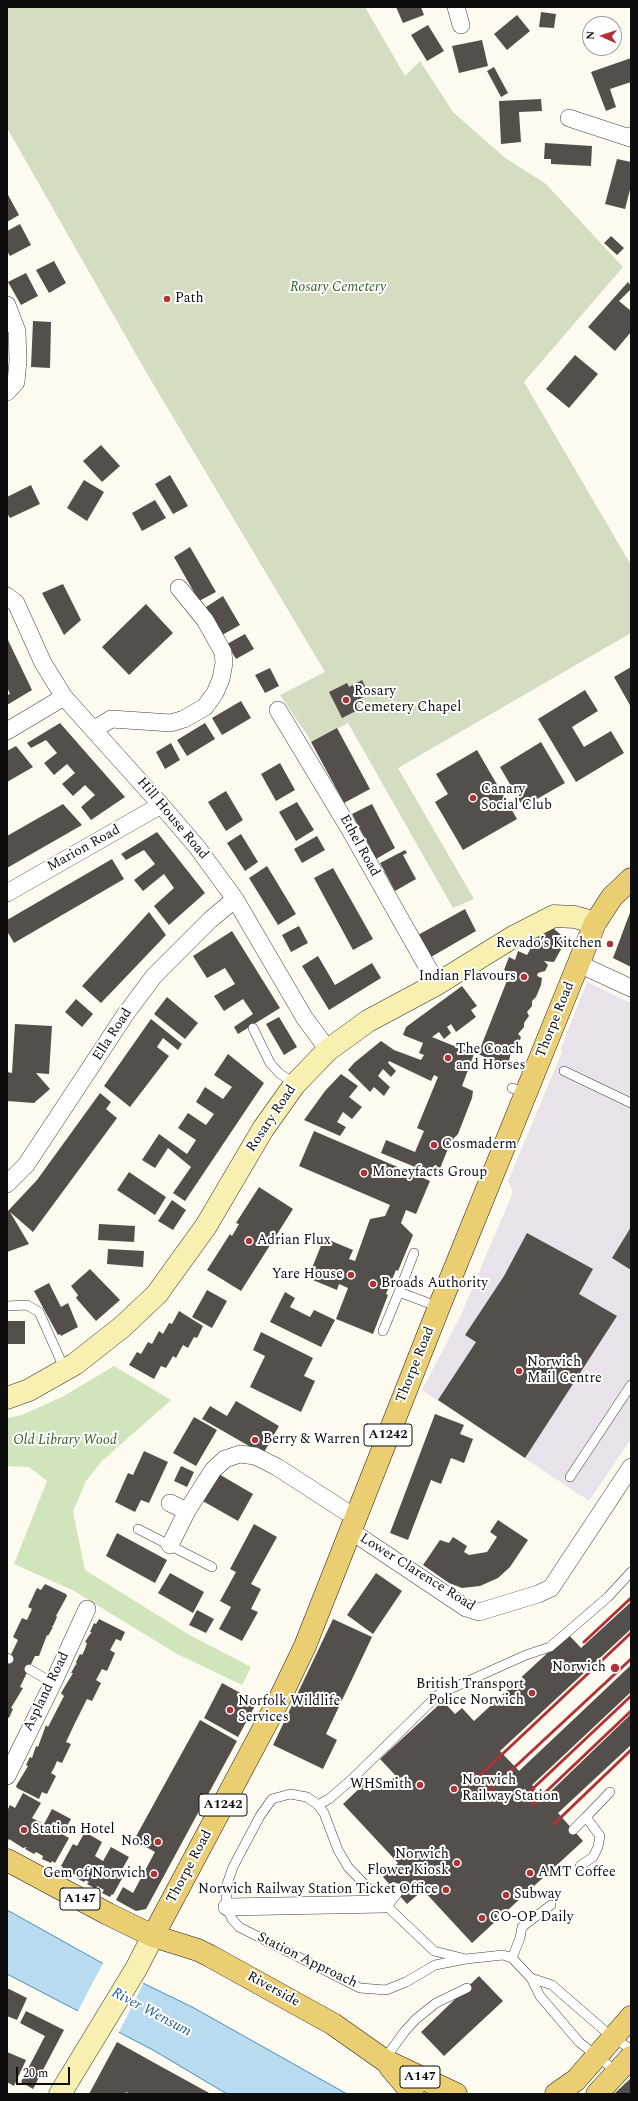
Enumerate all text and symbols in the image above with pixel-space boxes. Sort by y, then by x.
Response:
north arrow [582,16,622,56]
text: N [582,30,599,40]
park label: Rosary Cemetery [290,280,386,296]
place label: Path [175,291,204,307]
marker: Path [162,294,172,304]
place label: Rosary Cemetery Chapel [354,684,461,716]
marker: Rosary Cemetery Chapel [341,695,351,705]
street label: Hill House Road [133,774,211,864]
place label: Canary Social Club [481,782,552,814]
marker: Canary Social Club [468,793,478,803]
street label: Ethel Road [335,812,383,880]
street label: Marion Road [45,822,123,876]
place label: Revado’s Kitchen [496,936,602,952]
marker: Revado’s Kitchen [605,939,615,949]
place label: Indian Flavours [419,969,516,985]
marker: Indian Flavours [519,972,529,982]
street label: Thorpe Road [533,980,579,1060]
street label: Ella Road [90,1006,136,1064]
place label: The Coach and Horses [456,1042,526,1074]
marker: The Coach and Horses [443,1053,453,1063]
street label: Rosary Road [243,1082,301,1156]
place label: Cosmaderm [442,1137,517,1153]
marker: Cosmaderm [429,1140,439,1150]
place label: Moneyfacts Group [372,1165,487,1181]
marker: Moneyfacts Group [359,1168,369,1178]
place label: Adrian Flux [257,1233,331,1249]
marker: Adrian Flux [244,1236,254,1246]
place label: Yare House [272,1267,343,1283]
marker: Yare House [346,1270,356,1280]
place label: Broads Authority [381,1276,488,1292]
marker: Broads Authority [368,1279,378,1289]
street label: Thorpe Road [393,1325,439,1405]
place label: Norwich Mail Centre [527,1355,602,1388]
marker: Norwich Mail Centre [514,1366,524,1376]
road number: A1242 [364,1424,412,1446]
place label: Berry & Warren [263,1432,360,1448]
park label: Old Library Wood [13,1433,117,1449]
marker: Berry & Warren [250,1435,260,1445]
street label: Lower Clarence Road [356,1531,478,1615]
street label: Aspland Road [21,1650,73,1734]
place label: Norwich [552,1660,606,1676]
marker: Norwich [609,1662,621,1674]
place label: British Transport Police Norwich [416,1677,524,1710]
marker: British Transport Police Norwich [527,1688,537,1698]
place label: Norfolk Wildlife Services [238,1694,340,1726]
marker: Norfolk Wildlife Services [225,1705,235,1715]
place label: Norwich Railway Station [462,1773,559,1806]
place label: WHSmith [350,1777,412,1793]
marker: WHSmith [415,1780,425,1790]
marker: Norwich Railway Station [449,1784,459,1794]
road number: A1242 [199,1794,247,1816]
place label: Station Hotel [32,1822,115,1838]
marker: Station Hotel [19,1825,29,1835]
street label: Thorpe Road [164,1827,216,1907]
place label: No.8 [121,1834,150,1850]
marker: No.8 [153,1837,163,1847]
place label: Norwich Flower Kiosk [367,1847,449,1880]
marker: Norwich Flower Kiosk [452,1858,462,1868]
place label: AMT Coffee [538,1865,616,1881]
place label: Gem of Norwich [43,1866,146,1882]
marker: AMT Coffee [525,1868,535,1878]
marker: Gem of Norwich [149,1869,159,1879]
place label: Norwich Railway Station Ticket Office [198,1882,438,1898]
marker: Norwich Railway Station Ticket Office [441,1885,451,1895]
place label: Subway [514,1887,561,1903]
road number: A147 [60,1888,100,1910]
marker: Subway [501,1890,511,1900]
place label: CO-OP Daily [490,1910,573,1926]
marker: CO-OP Daily [477,1913,487,1923]
street label: Station Approach [254,1930,360,1992]
street label: Riverside [244,1969,302,2011]
water label: River Wensum [108,1984,194,2042]
scale bar [18,2059,72,2085]
text: 20 m [23,2064,48,2083]
road number: A147 [400,2066,440,2088]

